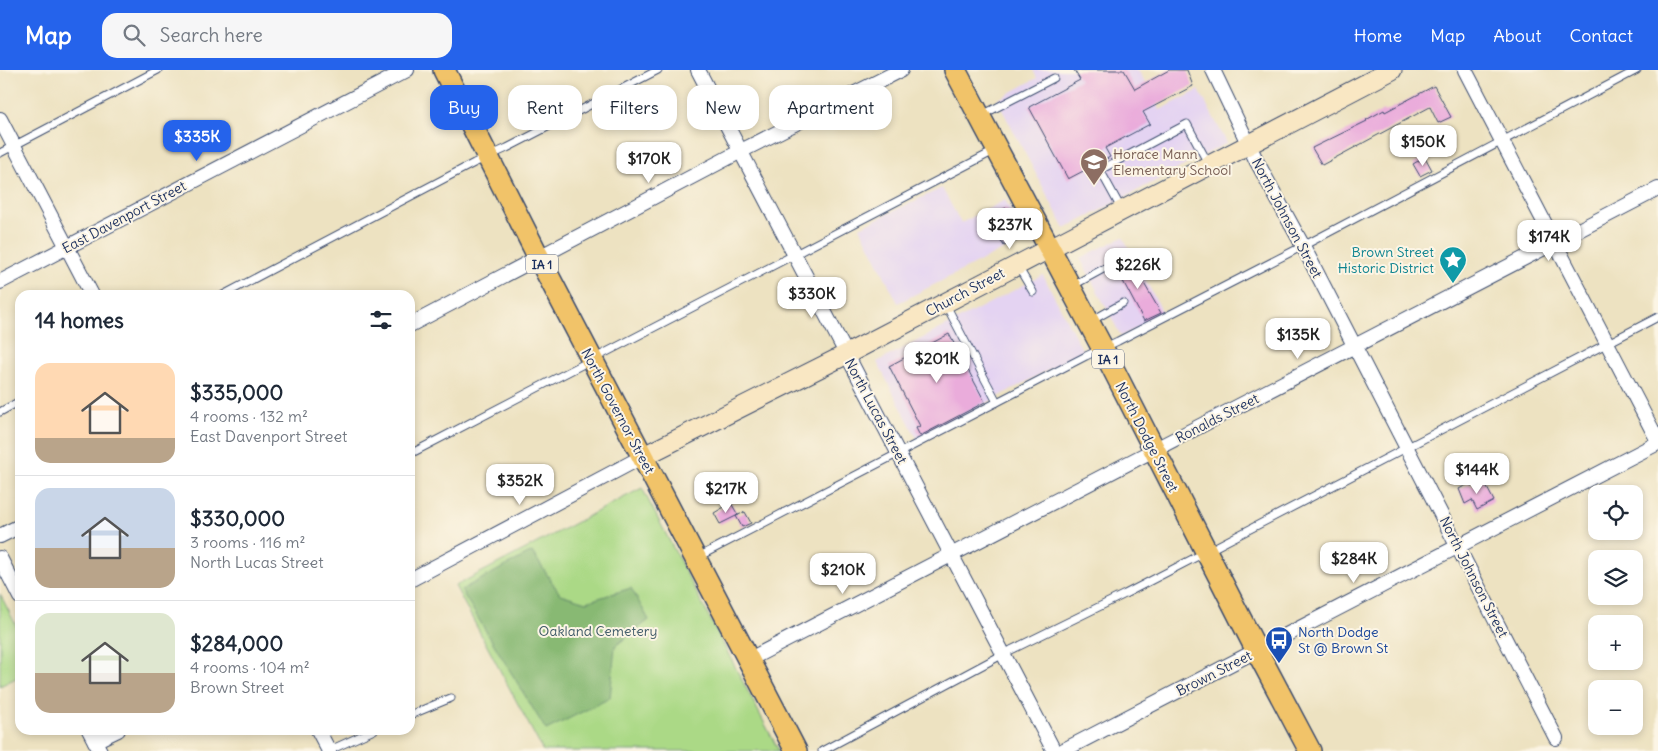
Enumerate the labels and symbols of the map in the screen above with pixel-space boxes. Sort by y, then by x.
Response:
pin: $335K [162,119,232,162]
pin: $150K [1388,124,1458,167]
pin: $170K [614,142,684,184]
place label: Horace Mann Elementary School [1113,145,1231,179]
school or university icon: Horace Mann Elementary School [1079,147,1109,186]
street label: North Johnson Street [1248,155,1326,281]
street label: East Davenport Street [59,177,189,257]
pin: $237K [975,208,1045,250]
pin: $174K [1514,220,1584,262]
place label: Brown Street Historic District [1338,243,1434,277]
place icon: Brown Street Historic District [1438,245,1468,284]
pin: $226K [1103,248,1173,290]
road number: IA 1 [526,254,558,273]
street label: Church Street [922,264,1008,320]
pin: $330K [777,276,847,319]
pin: $135K [1263,318,1333,360]
pin: $201K [902,342,972,384]
street label: North Governor Street [577,345,659,477]
road number: IA 1 [1092,350,1124,368]
street label: North Lucas Street [841,355,912,467]
street label: North Dodge Street [1111,379,1183,495]
street label: Ronalds Street [1172,389,1262,447]
pin: $144K [1442,452,1512,495]
pin: $352K [485,464,555,506]
pin: $217K [691,472,761,514]
street label: North Johnson Street [1436,513,1512,641]
pin: $284K [1319,542,1389,584]
pin: $210K [808,552,878,595]
park label: Oakland Cemetery [539,622,657,640]
place label: North Dodge St @ Brown St [1298,623,1389,657]
bus stop icon: North Dodge St @ Brown St [1264,625,1294,664]
street label: Brown Street [1173,646,1255,700]

